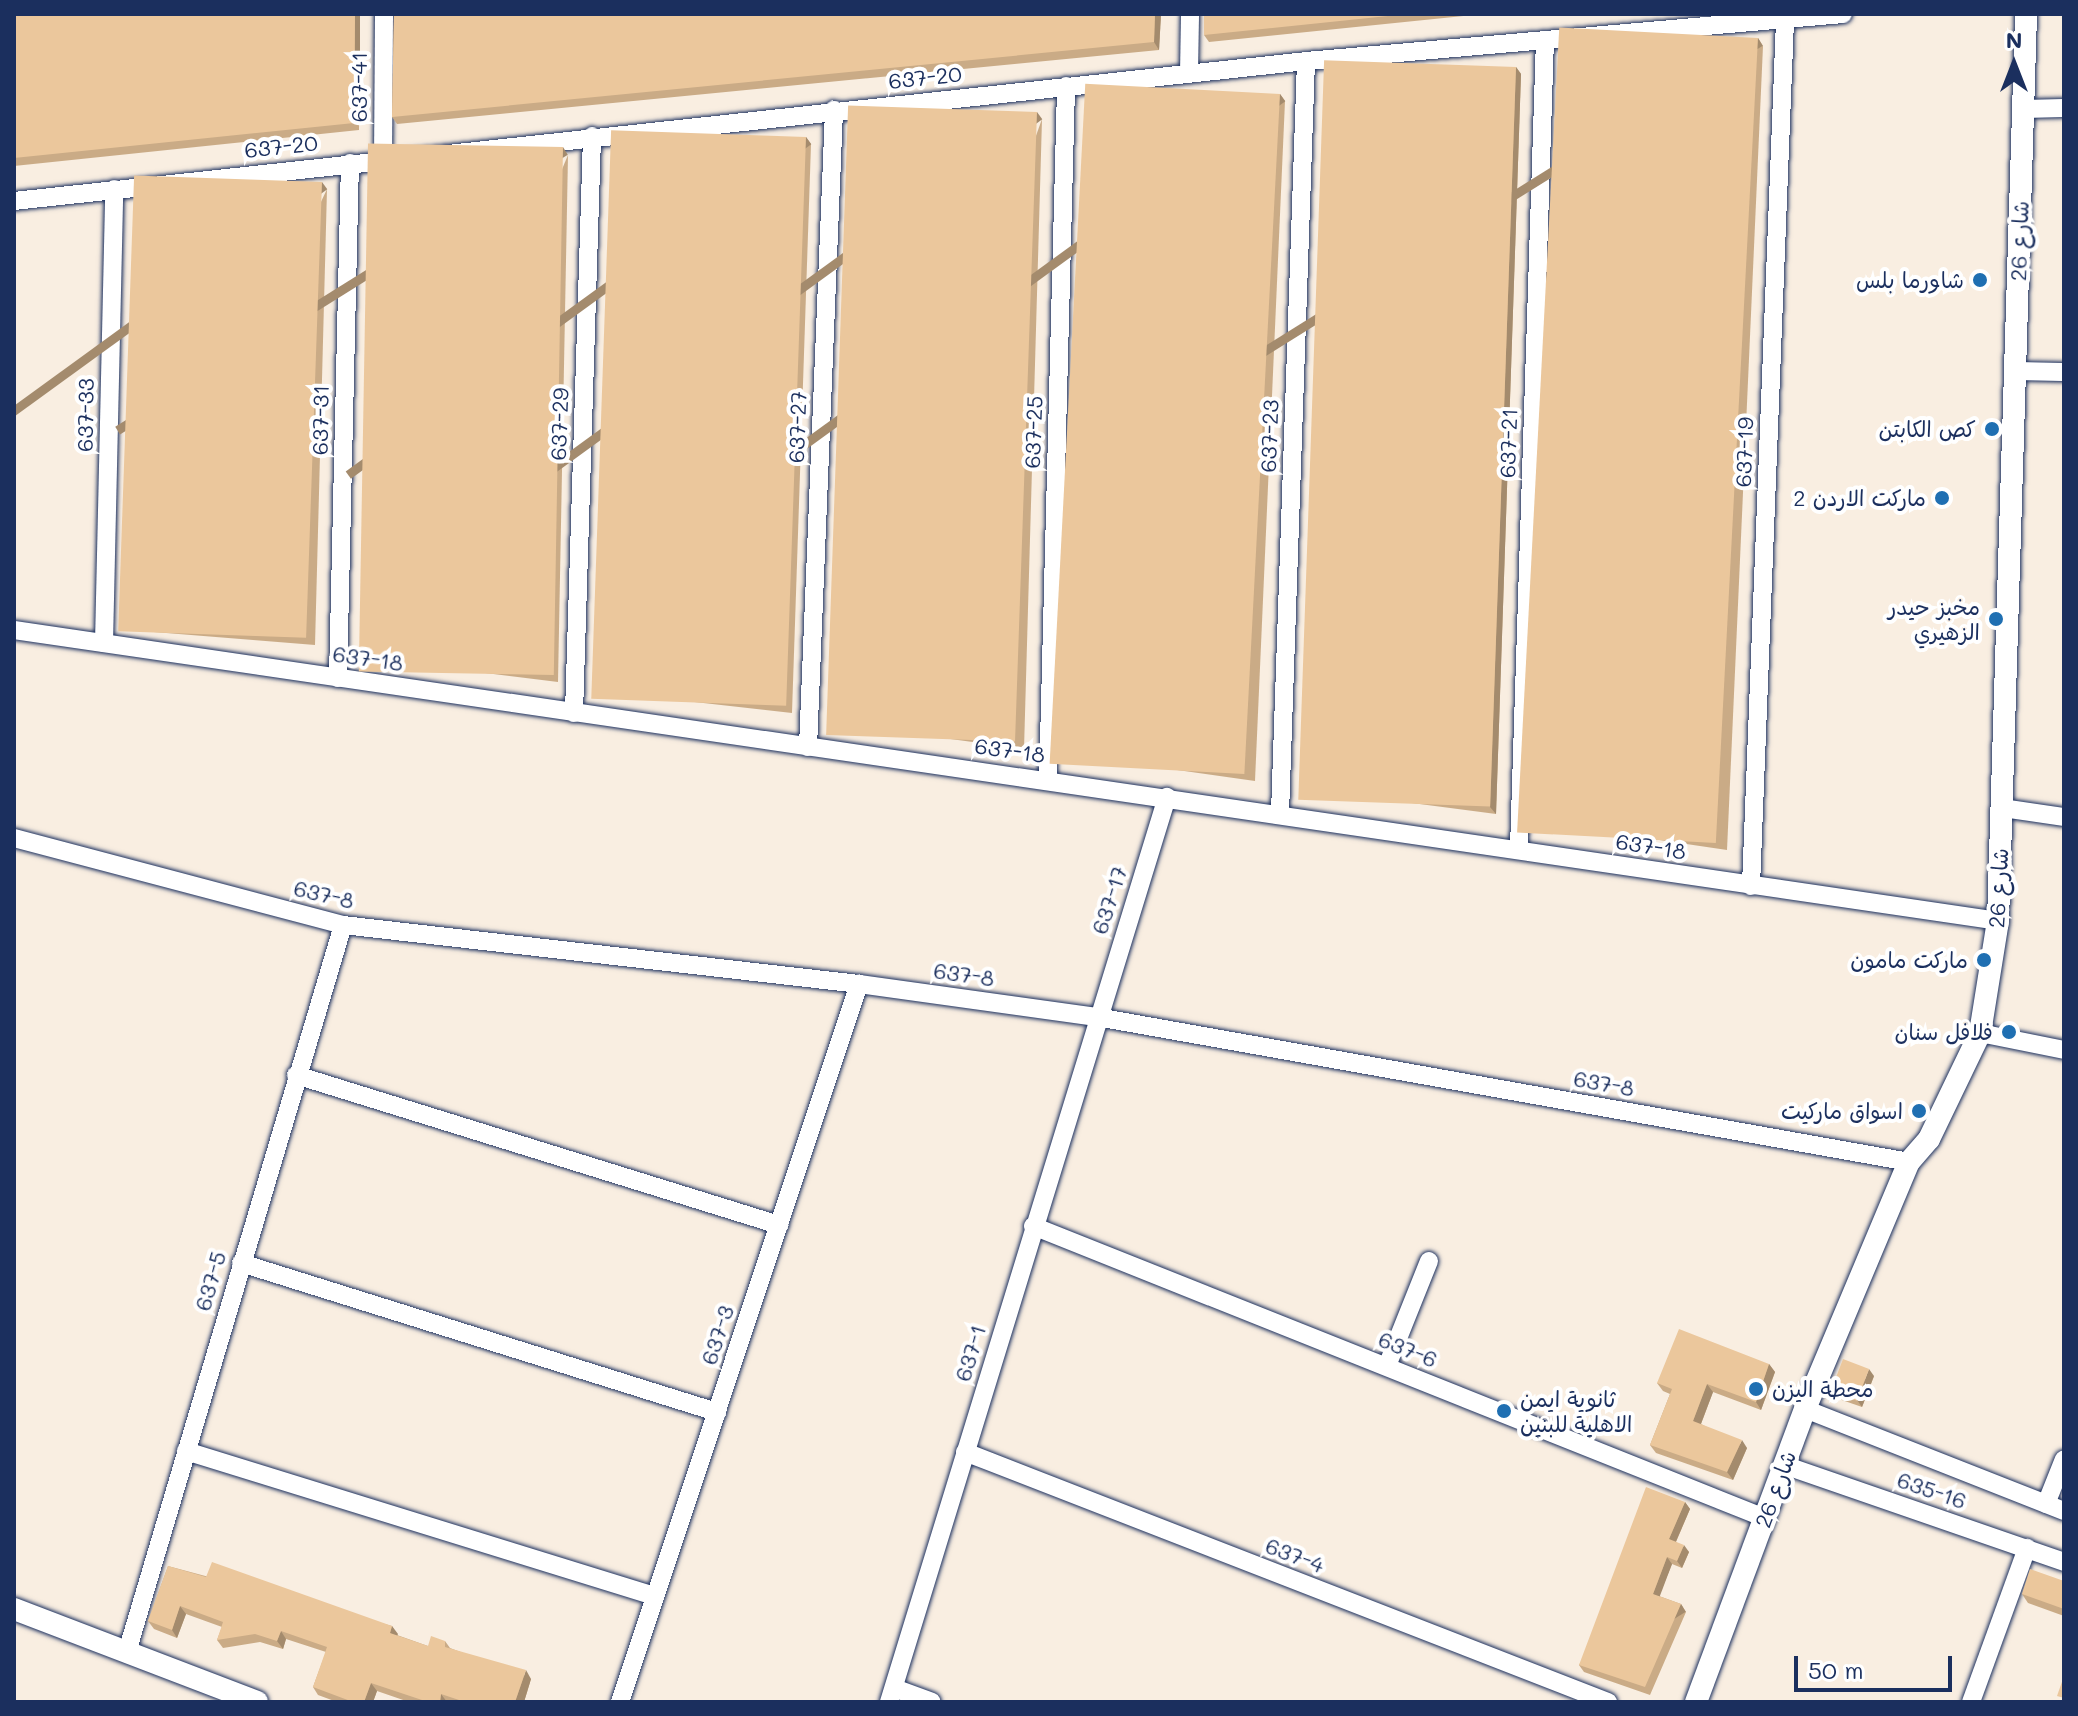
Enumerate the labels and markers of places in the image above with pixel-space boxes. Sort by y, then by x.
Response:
place label: شاورما بلس [1856,267,1964,293]
marker: شاورما بلس [1971,271,1989,289]
place label: كص الكابتن [1878,416,1976,442]
marker: كص الكابتن [1983,420,2001,438]
place label: ماركت الاردن 2 [1793,485,1926,511]
marker: ماركت الاردن 2 [1933,489,1951,507]
place label: مخبز حيدر الزهيري [1888,593,1980,644]
marker: مخبز حيدر الزهيري [1987,610,2005,628]
place label: ماركت مامون [1850,947,1968,973]
marker: ماركت مامون [1975,951,1993,969]
place label: فلافل سنان [1894,1019,1993,1045]
marker: فلافل سنان [2000,1023,2018,1041]
place label: اسواق ماركيت [1781,1098,1903,1124]
marker: اسواق ماركيت [1910,1102,1928,1120]
place label: محطة اليزن [1772,1376,1874,1402]
marker: محطة اليزن [1747,1380,1765,1398]
place label: ثانوية ايمن الاهلية للبنين [1520,1385,1633,1436]
marker: ثانوية ايمن الاهلية للبنين [1495,1402,1513,1420]

